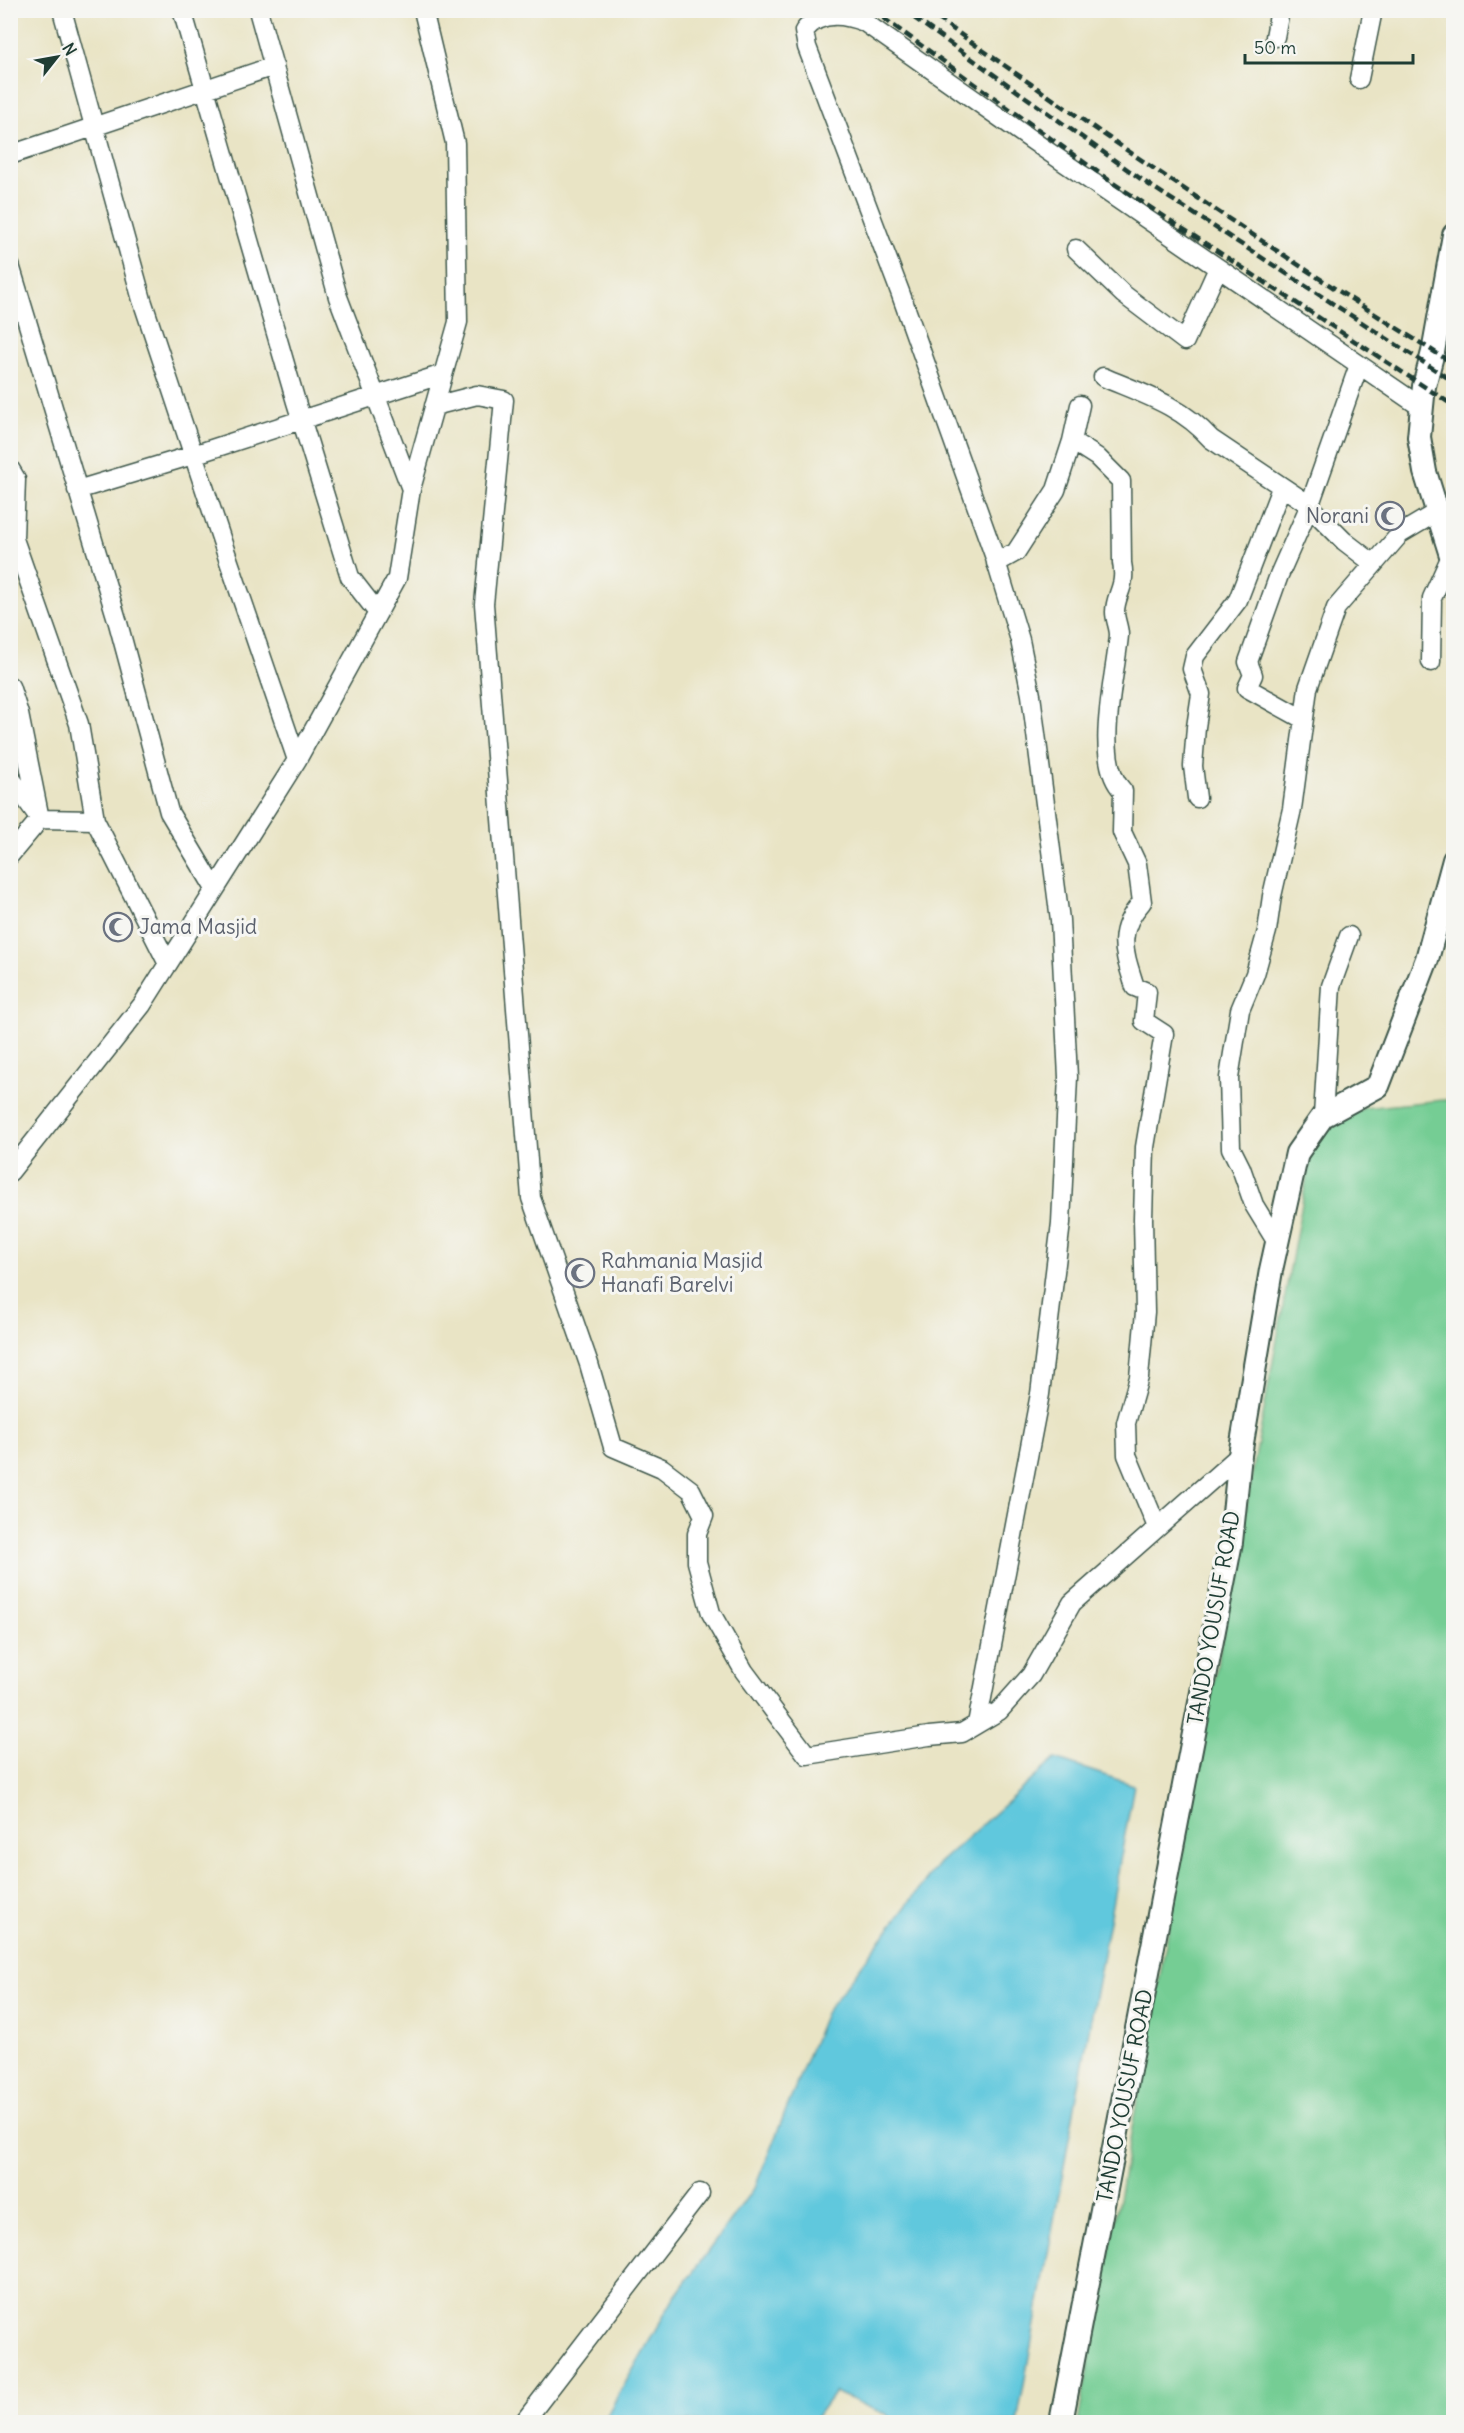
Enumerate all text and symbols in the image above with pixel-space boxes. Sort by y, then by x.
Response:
north arrow [27,27,87,87]
scale bar [1245,27,1413,65]
text: 50 m [1254,36,1296,59]
text: N [58,39,81,59]
mosque icon: Norani [1374,500,1406,532]
place label: Norani [1306,502,1369,529]
mosque icon: Jama Masjid [102,911,134,943]
place label: Jama Masjid [139,913,257,940]
place label: Rahmania Masjid Hanafi Barelvi [601,1247,763,1298]
mosque icon: Rahmania Masjid Hanafi Barelvi [564,1257,596,1289]
street label: TANDO YOUSUF ROAD [1181,1509,1246,1727]
street label: TANDO YOUSUF ROAD [1091,1987,1158,2205]

